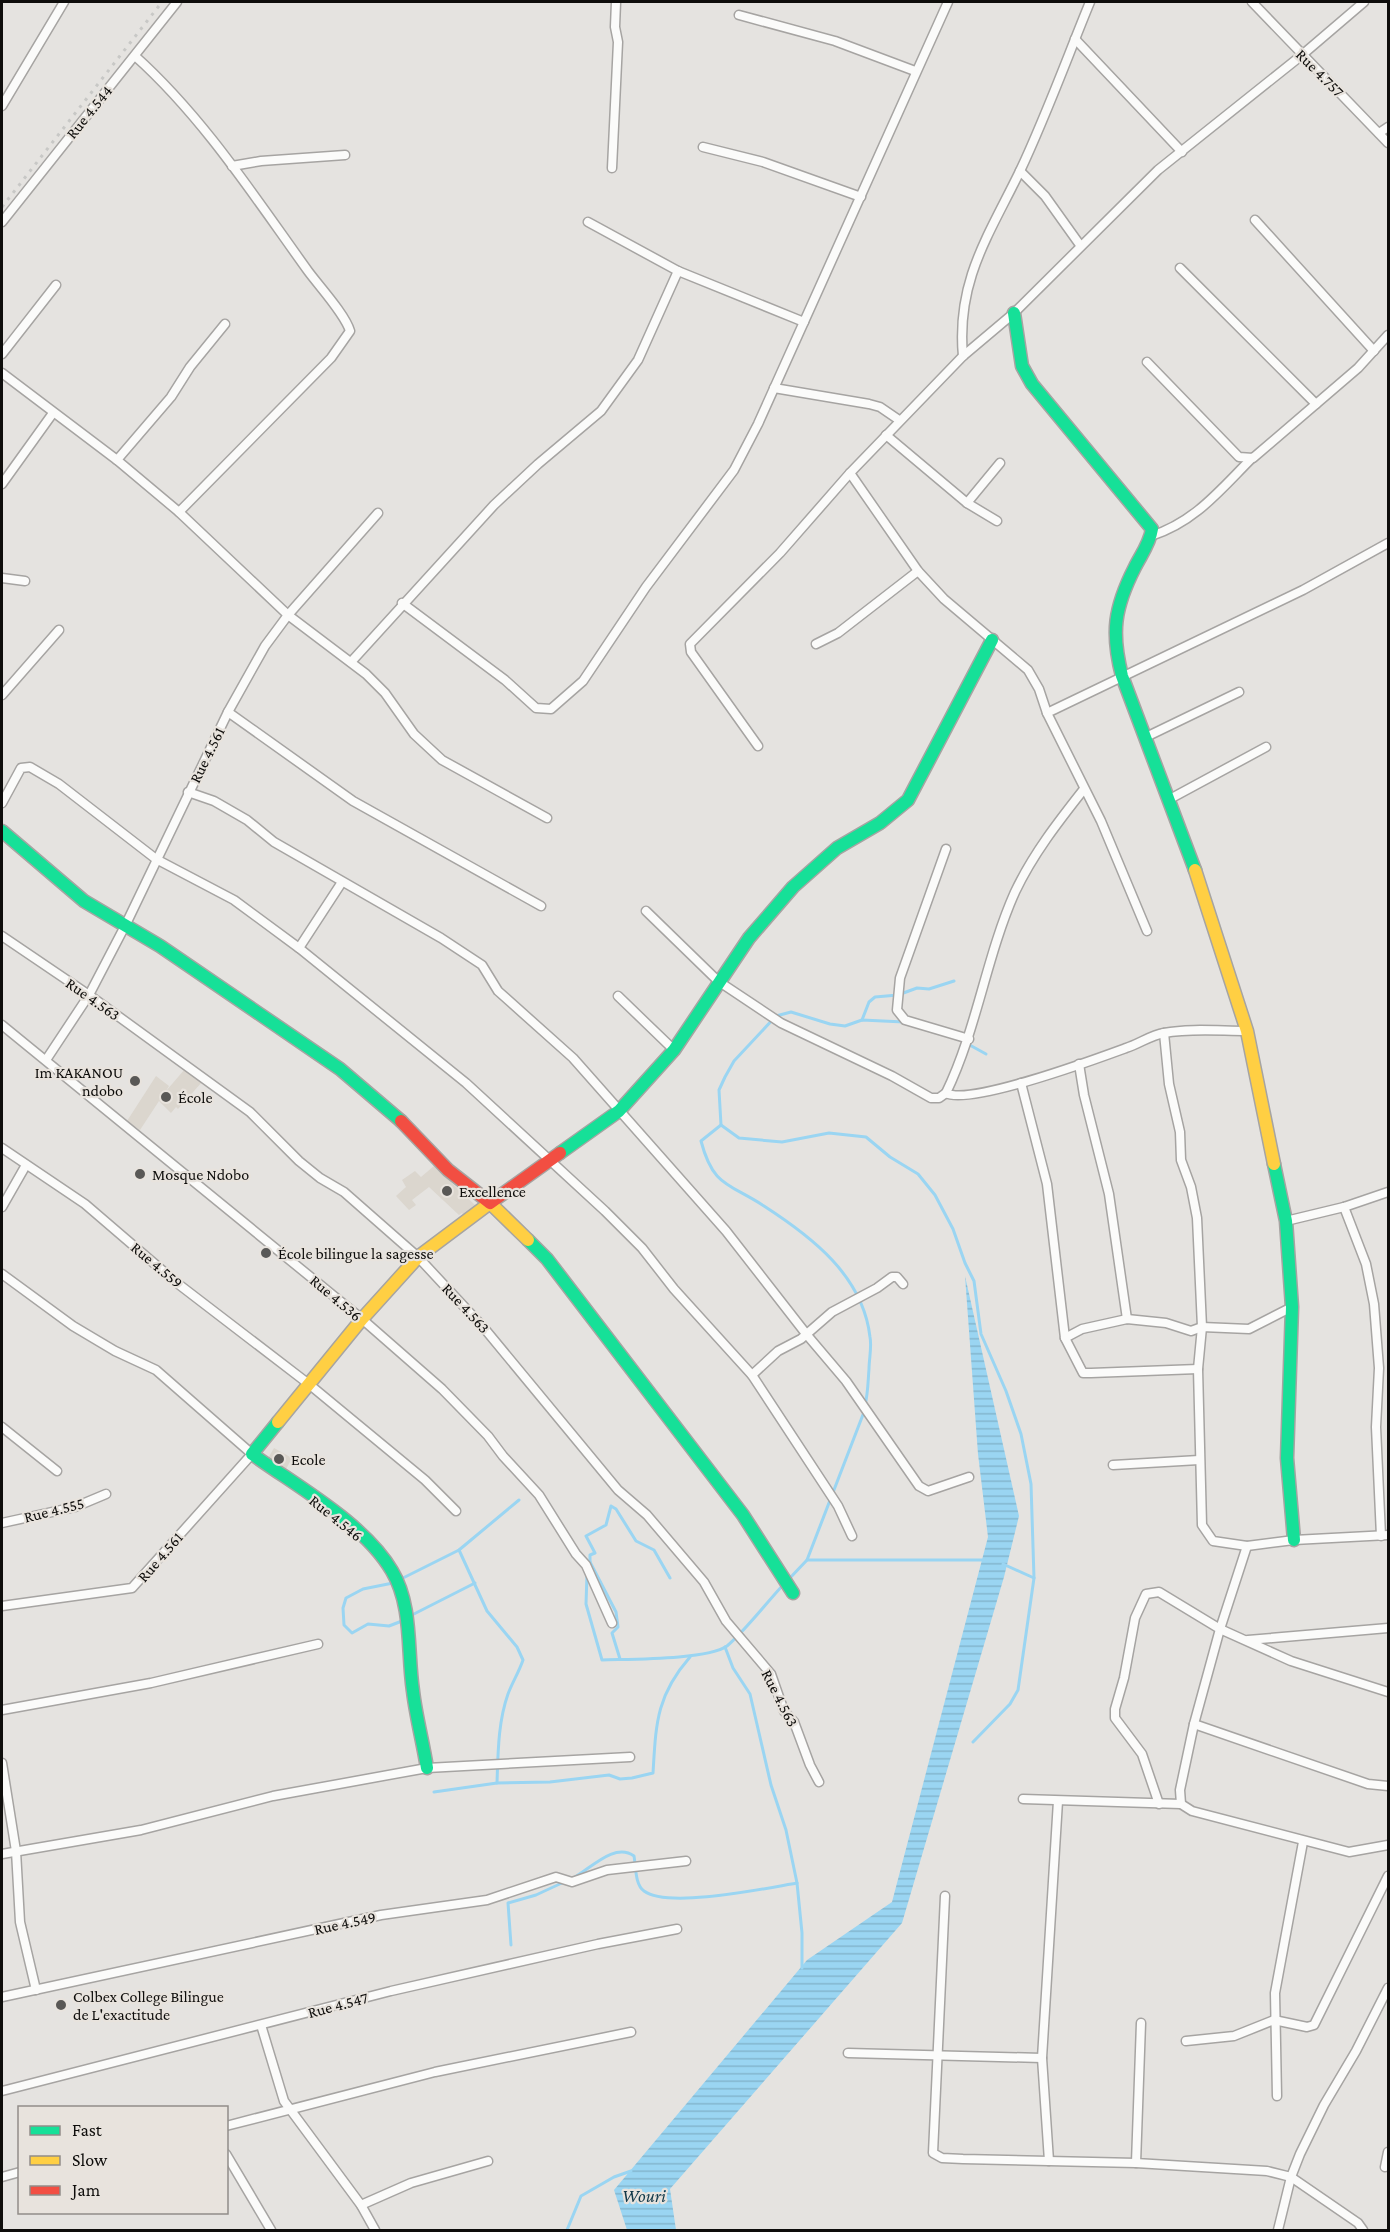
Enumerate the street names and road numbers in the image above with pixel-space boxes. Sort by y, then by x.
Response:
street label: Rue 4.757 [1293,46,1348,101]
street label: Rue 4.544 [63,82,115,142]
street label: Rue 4.561 [186,724,228,786]
street label: Rue 4.563 [63,974,123,1024]
street label: Rue 4.559 [128,1239,186,1291]
street label: Rue 4.536 [307,1272,365,1324]
street label: Rue 4.563 [439,1280,493,1336]
street label: Rue 4.546 [306,1492,366,1544]
street label: Rue 4.555 [22,1494,86,1526]
street label: Rue 4.561 [134,1529,186,1585]
street label: Rue 4.563 [758,1667,802,1729]
street label: Rue 4.549 [313,1908,377,1938]
street label: Rue 4.547 [306,1989,371,2021]

